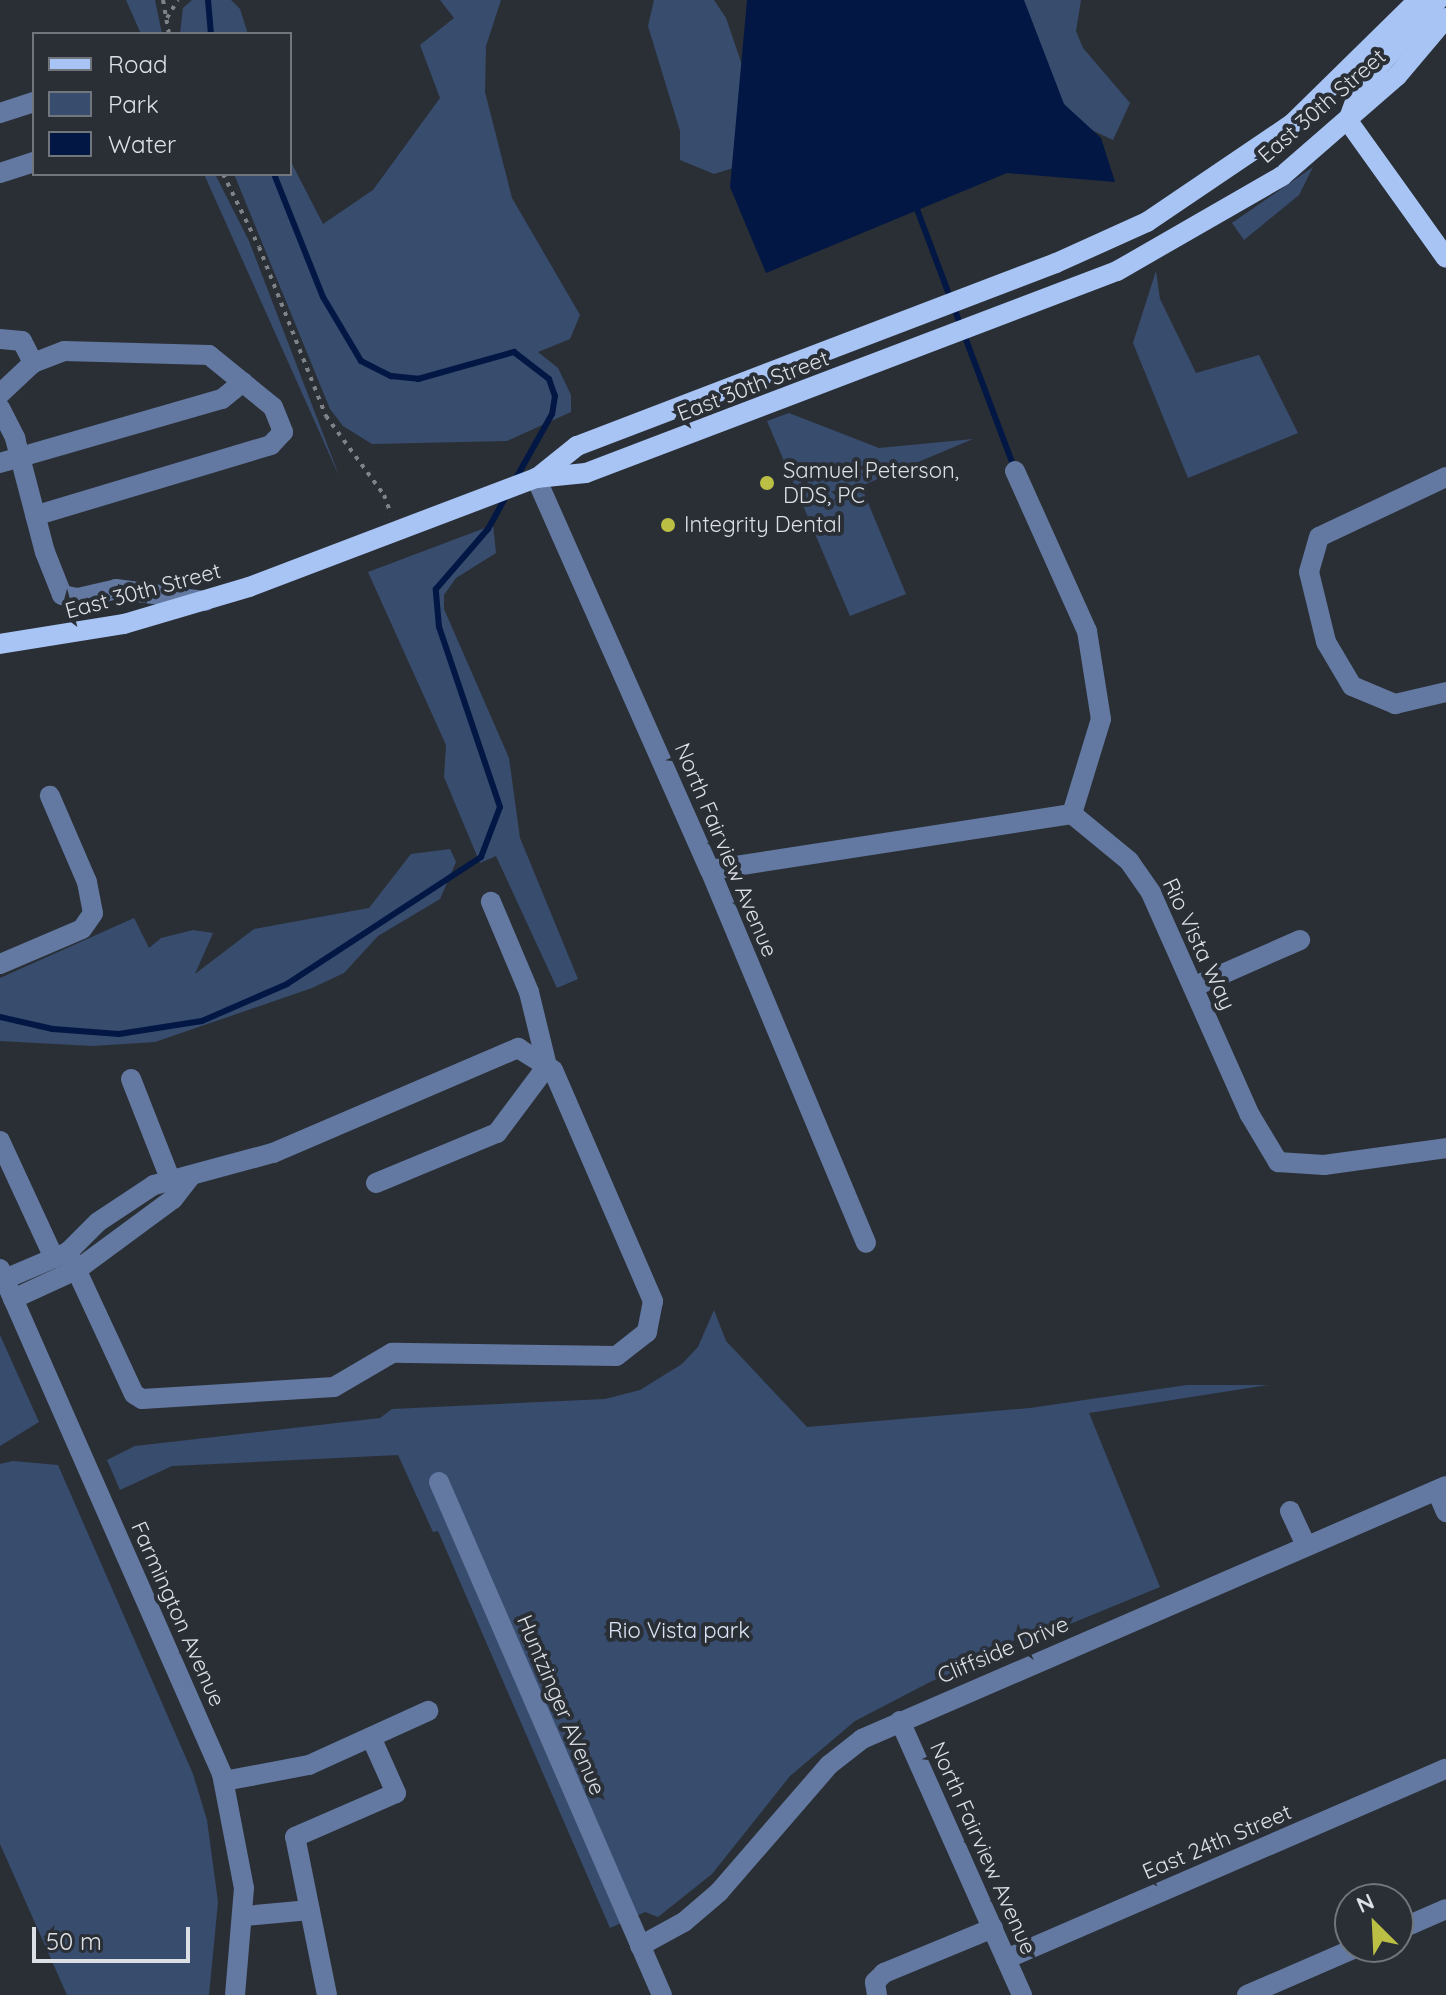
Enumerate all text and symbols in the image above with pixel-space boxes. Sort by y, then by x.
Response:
legend [32,32,292,176]
street label: East 30th Street [1253,43,1391,169]
text: Road [108,49,168,79]
text: Park [108,89,159,119]
text: Water [108,129,176,159]
street label: East 30th Street [673,345,833,427]
place label: Samuel Peterson, DDS, PC [783,457,959,508]
marker: Samuel Peterson, DDS, PC [758,474,776,492]
place label: Integrity Dental [684,512,842,538]
marker: Integrity Dental [659,516,677,534]
street label: East 30th Street [62,558,224,624]
street label: North Fairview Avenue [669,739,783,961]
street label: Rio Vista Way [1157,874,1241,1014]
street label: Farmington Avenue [125,1517,231,1711]
street label: Huntzinger AVenue [511,1611,611,1799]
street label: Cliffside Drive [934,1611,1072,1689]
park label: Rio Vista park [608,1618,750,1644]
street label: North Fairview Avenue [924,1738,1042,1958]
street label: East 24th Street [1139,1799,1295,1885]
north arrow [1334,1883,1414,1963]
text: N [1352,1887,1378,1919]
scale bar [36,1911,194,1961]
text: 50 m [46,1926,102,1956]

